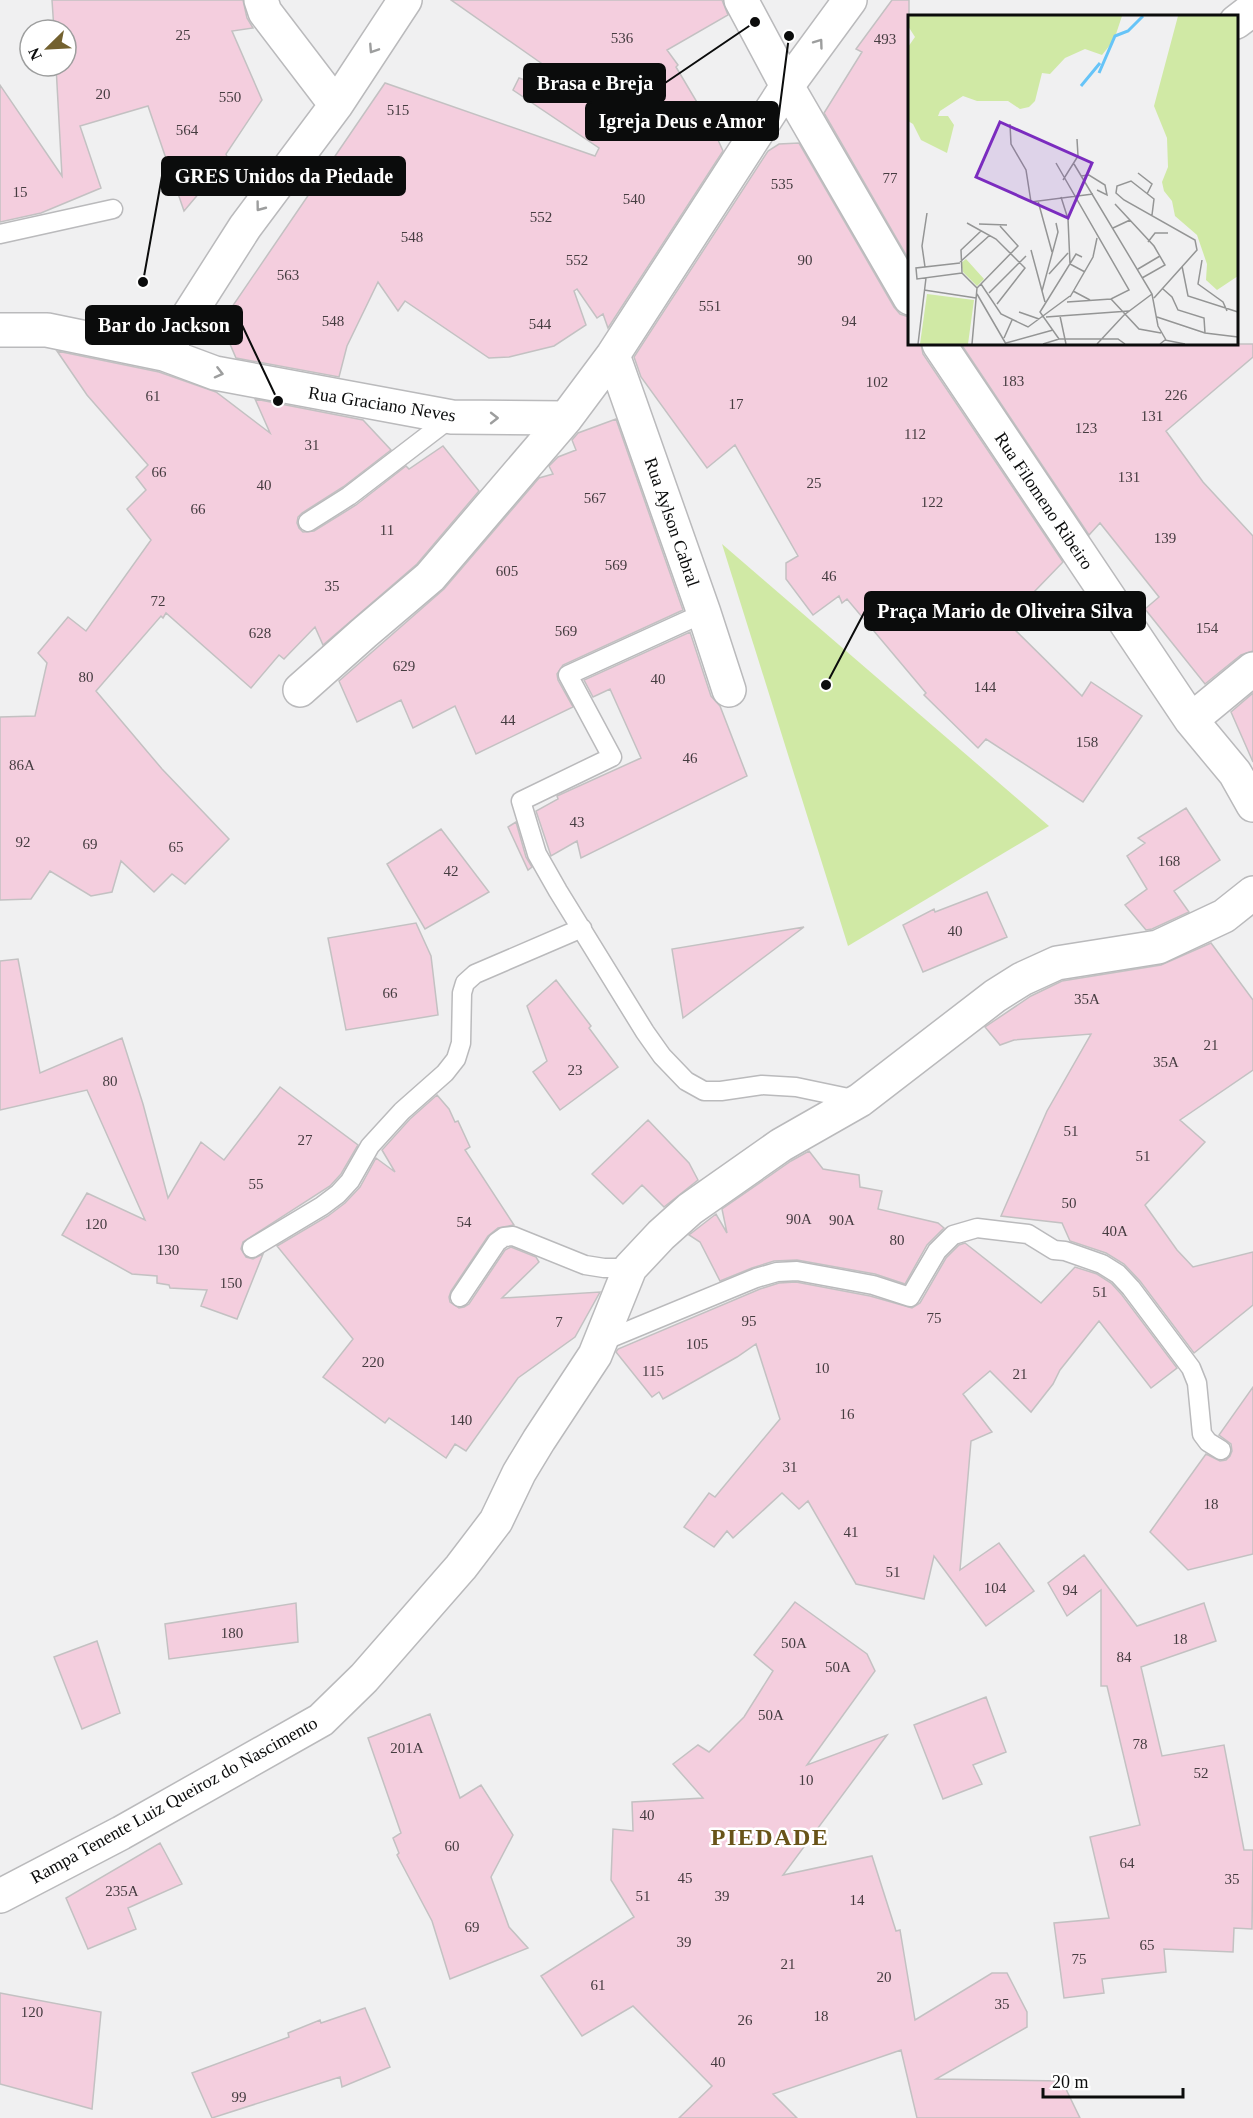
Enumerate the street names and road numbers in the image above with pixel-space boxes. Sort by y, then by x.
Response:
street label: Rua Graciano Neves [307,382,457,426]
street label: Rua Filomeno Ribeiro [991,429,1097,573]
street label: Rua Aylson Cabral [641,455,703,589]
street label: Rampa Tenente Luiz Queiroz do Nascimento [27,1713,321,1887]

